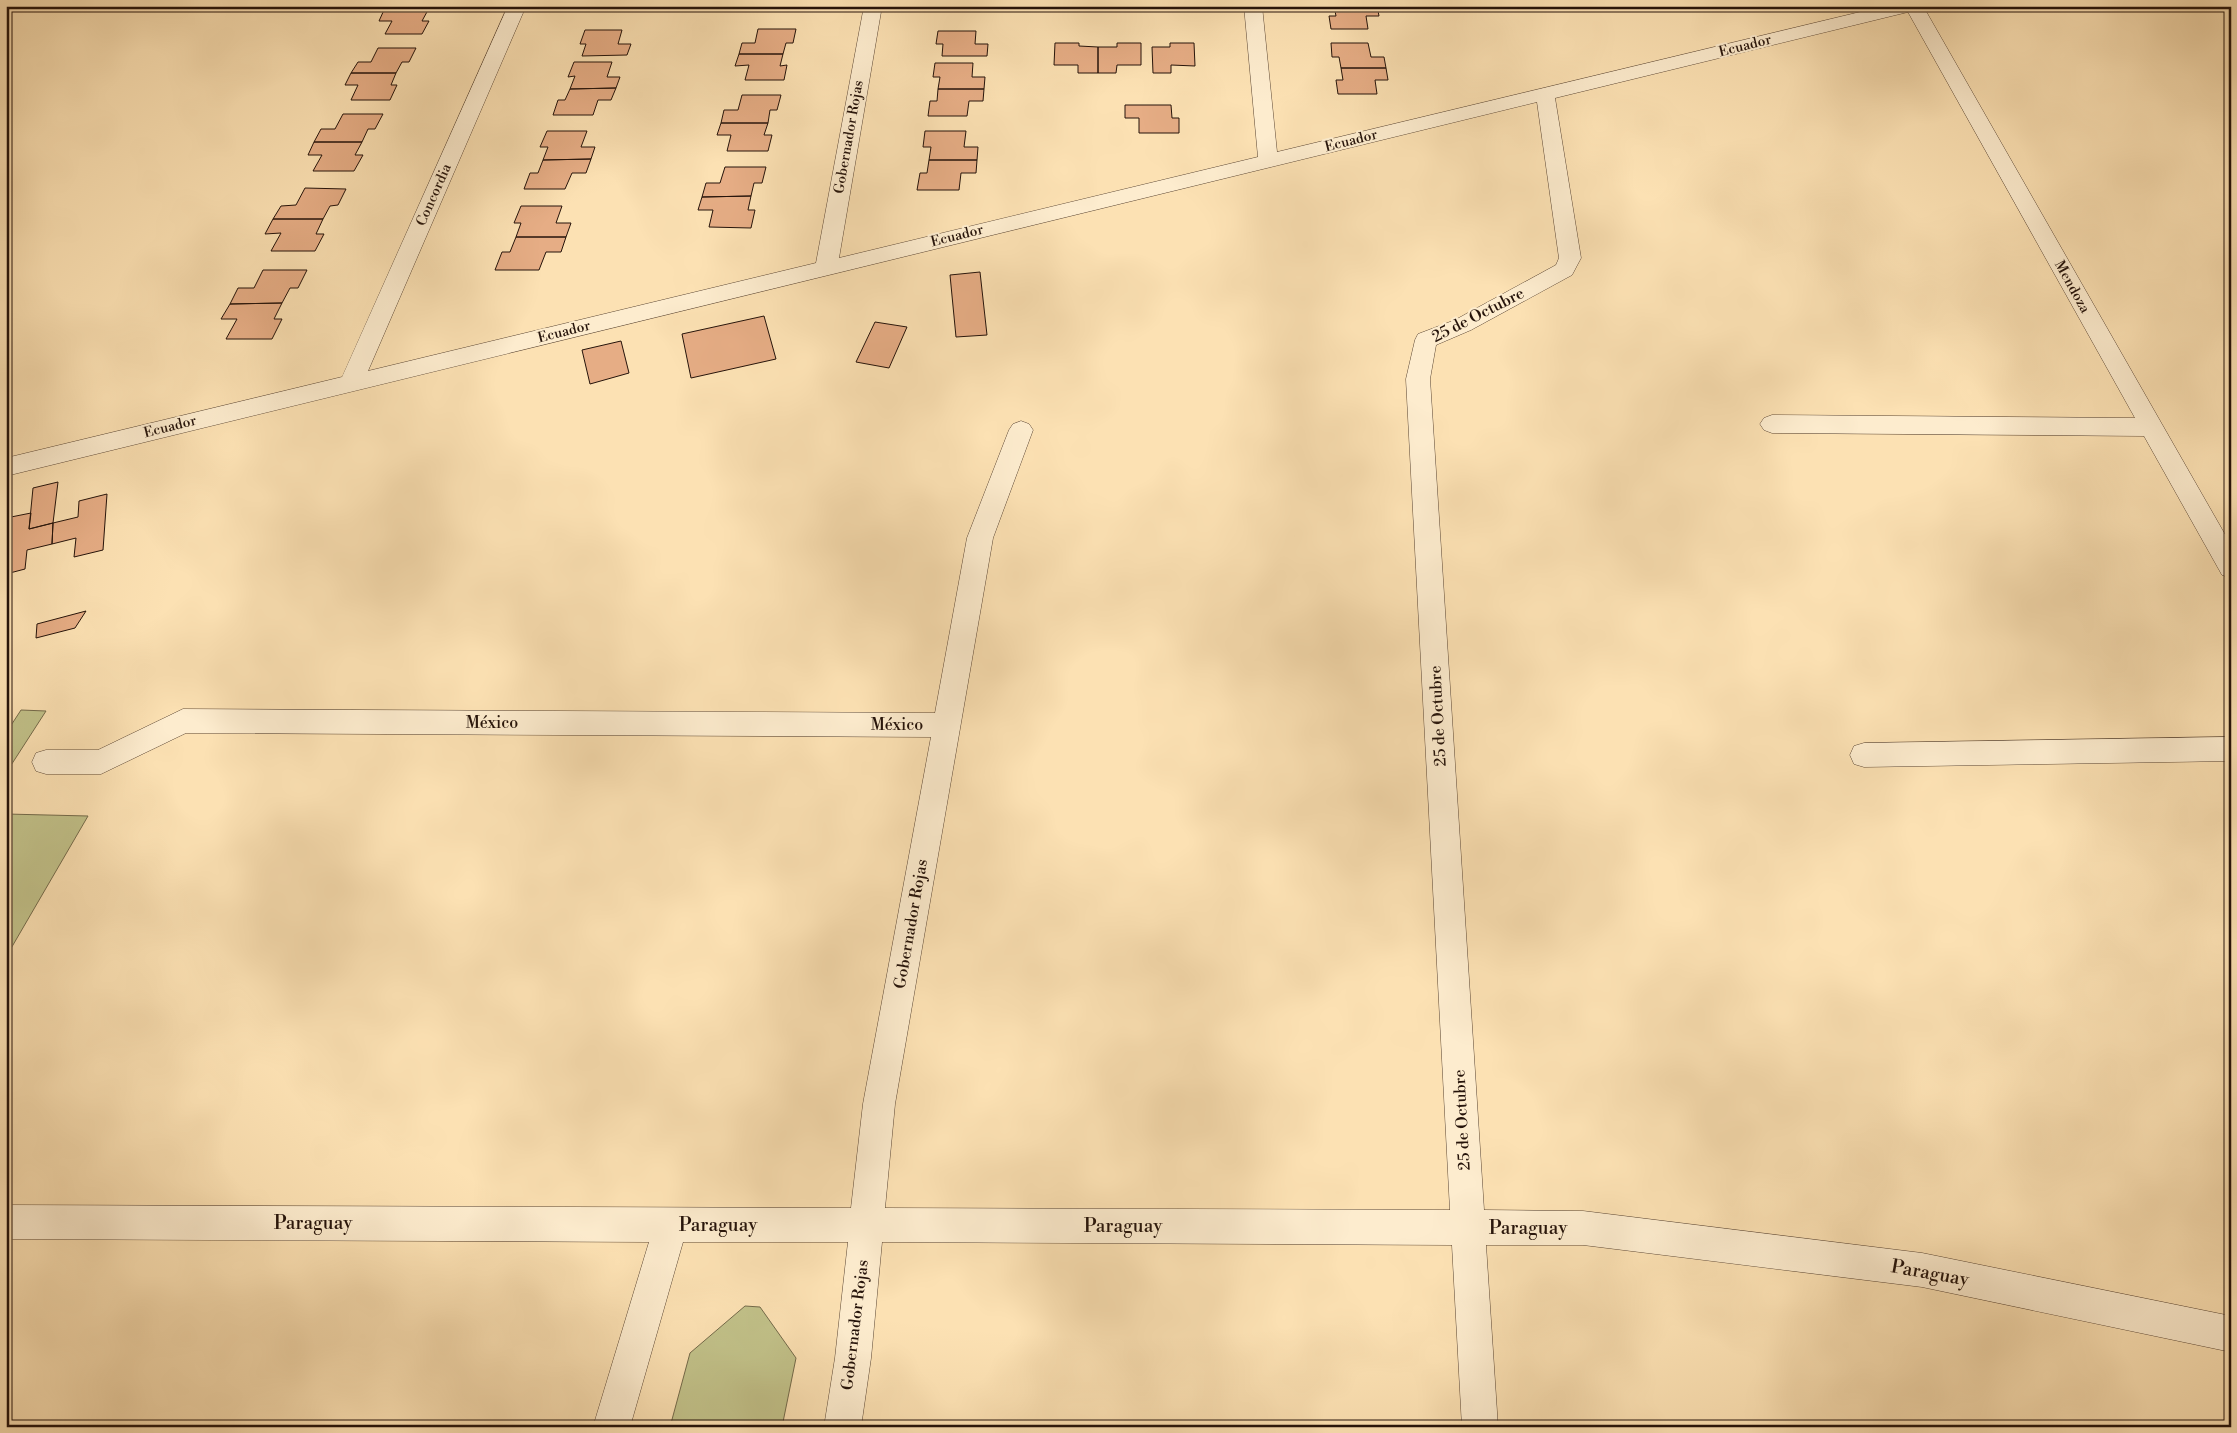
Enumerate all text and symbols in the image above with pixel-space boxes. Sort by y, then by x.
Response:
street label: Ecuador [1717,31,1773,61]
street label: Gobernador Rojas [830,79,868,195]
street label: Ecuador [1323,126,1379,156]
street label: Concordia [412,160,456,229]
street label: Ecuador [929,221,985,251]
street label: Mendoza [2050,258,2094,317]
street label: 25 de Octubre [1428,283,1528,347]
street label: Ecuador [536,317,592,347]
street label: Ecuador [142,412,198,442]
street label: 25 de Octubre [1425,665,1451,767]
street label: México [466,713,518,733]
street label: México [871,715,923,735]
street label: Gobernador Rojas [890,858,932,990]
street label: 25 de Octubre [1449,1069,1475,1171]
street label: Paraguay [274,1211,353,1235]
street label: Paraguay [679,1213,758,1237]
street label: Paraguay [1084,1214,1163,1238]
street label: Paraguay [1489,1216,1568,1240]
street label: Paraguay [1889,1254,1972,1292]
street label: Gobernador Rojas [837,1259,873,1391]

